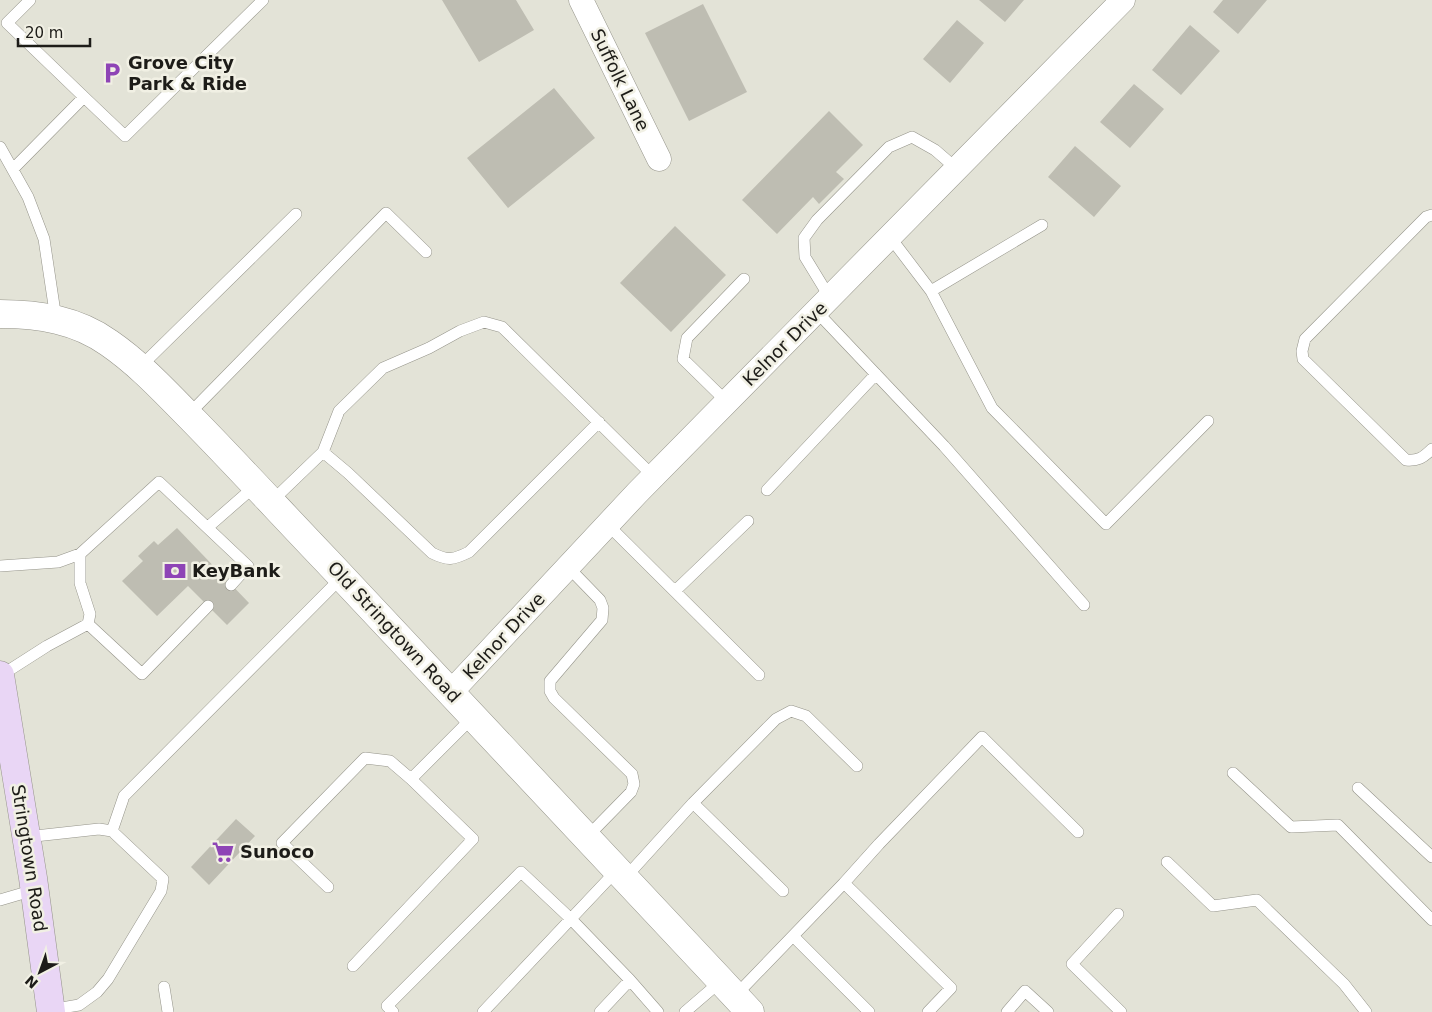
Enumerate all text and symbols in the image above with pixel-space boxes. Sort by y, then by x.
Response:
scale bar [18,15,90,47]
text: 20 m [25,24,63,42]
street label: Suffolk Lane [587,25,654,134]
place label: Grove City Park & Ride [128,52,247,94]
parking icon: Grove City Park & Ride [99,60,125,86]
street label: Kelnor Drive [738,297,831,390]
street label: Old Stringtown Road [324,557,465,707]
bank icon: KeyBank [162,558,188,584]
place label: KeyBank [192,560,281,581]
street label: Kelnor Drive [458,588,549,683]
street label: Stringtown Road [7,783,52,933]
supermarket icon: Sunoco [210,839,236,865]
place label: Sunoco [240,841,314,862]
north arrow [15,947,65,997]
text: N [22,972,41,992]

